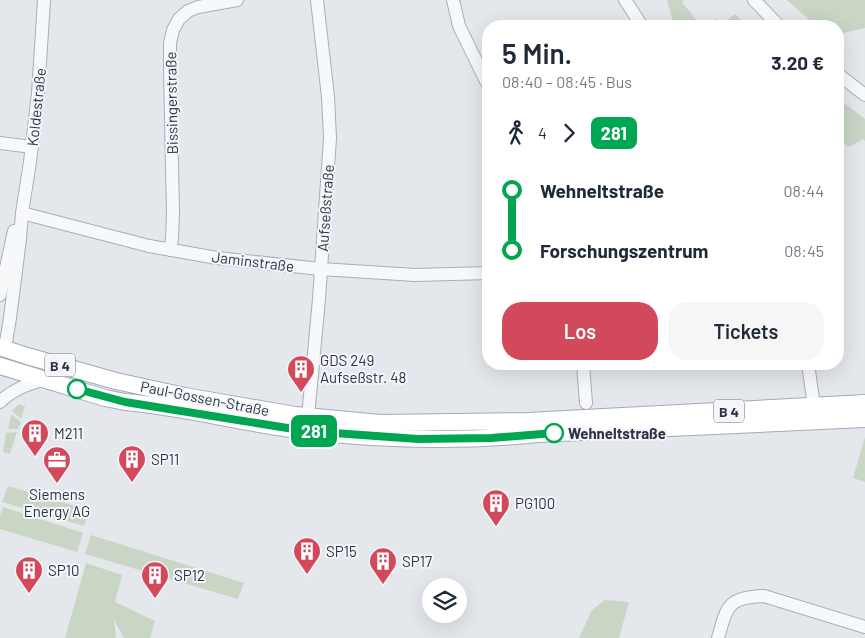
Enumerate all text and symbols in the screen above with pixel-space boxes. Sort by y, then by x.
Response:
text: 5 Min. [502,36,572,70]
street label: Bissingerstraße [161,51,181,155]
text: 3.20 € [771,51,824,74]
street label: Koldestraße [23,67,49,147]
text: 08:40 – 08:45 · Bus [502,72,632,91]
icon: walk [502,119,530,147]
icon: forward [555,119,583,147]
text: 281 [601,122,627,144]
text: 4 [538,123,547,142]
street label: Aufseßstraße [313,164,337,252]
text: Wehneltstraße [540,179,664,202]
text: 08:44 [784,181,824,200]
text: Forschungszentrum [540,239,708,262]
text: 08:45 [784,241,824,260]
street label: Jaminstraße [211,247,295,275]
button: Los [502,302,658,360]
button: Tickets [668,302,824,360]
place label: GDS 249 Aufseßstr. 48 [320,351,406,386]
road number: B 4 [45,354,75,376]
building icon: GDS 249 Aufseßstr. 48 [286,354,316,393]
street label: Paul-Gossen-Straße [139,377,271,419]
unlabelled marker [67,379,87,399]
road number: B 4 [714,400,744,422]
line badge: 281 [285,415,343,447]
building icon: M211 [20,418,50,457]
text: 281 [301,420,327,442]
marker: Wehneltstraße [544,423,564,443]
place label: M211 [54,424,83,442]
place label: Wehneltstraße [568,424,666,442]
building icon: SP11 [117,444,147,483]
office icon: Siemens Energy AG [42,445,72,484]
place label: SP11 [151,450,179,468]
place label: Siemens Energy AG [24,485,90,520]
building icon: PG100 [481,488,511,527]
place label: PG100 [515,494,555,512]
building icon: SP15 [292,536,322,575]
place label: SP15 [326,542,357,560]
building icon: SP17 [368,546,398,585]
place label: SP17 [402,552,432,570]
building icon: SP10 [14,555,44,594]
building icon: SP12 [140,560,170,599]
place label: SP10 [48,561,79,579]
place label: SP12 [174,566,205,584]
map controls [422,578,467,623]
button: layers [422,578,467,623]

